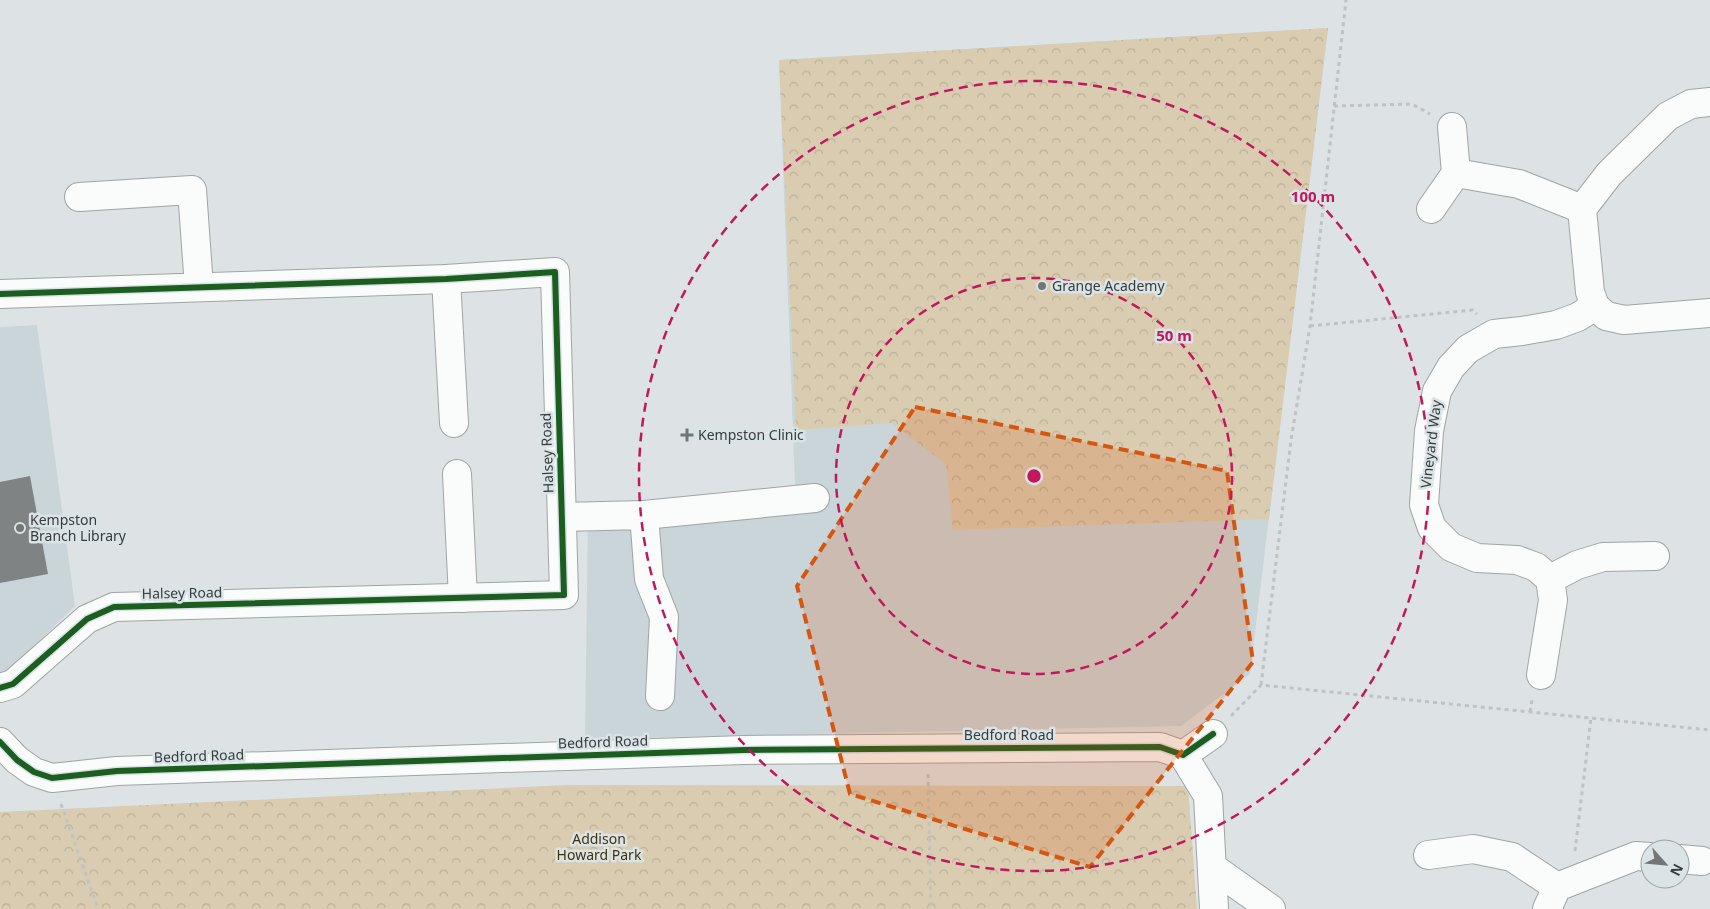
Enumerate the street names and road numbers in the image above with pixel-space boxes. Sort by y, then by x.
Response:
street label: Vineyard Way [1416,398,1445,489]
street label: Halsey Road [536,412,557,494]
street label: Halsey Road [142,582,222,603]
street label: Bedford Road [964,725,1054,744]
street label: Bedford Road [558,730,648,753]
street label: Bedford Road [154,744,244,767]

